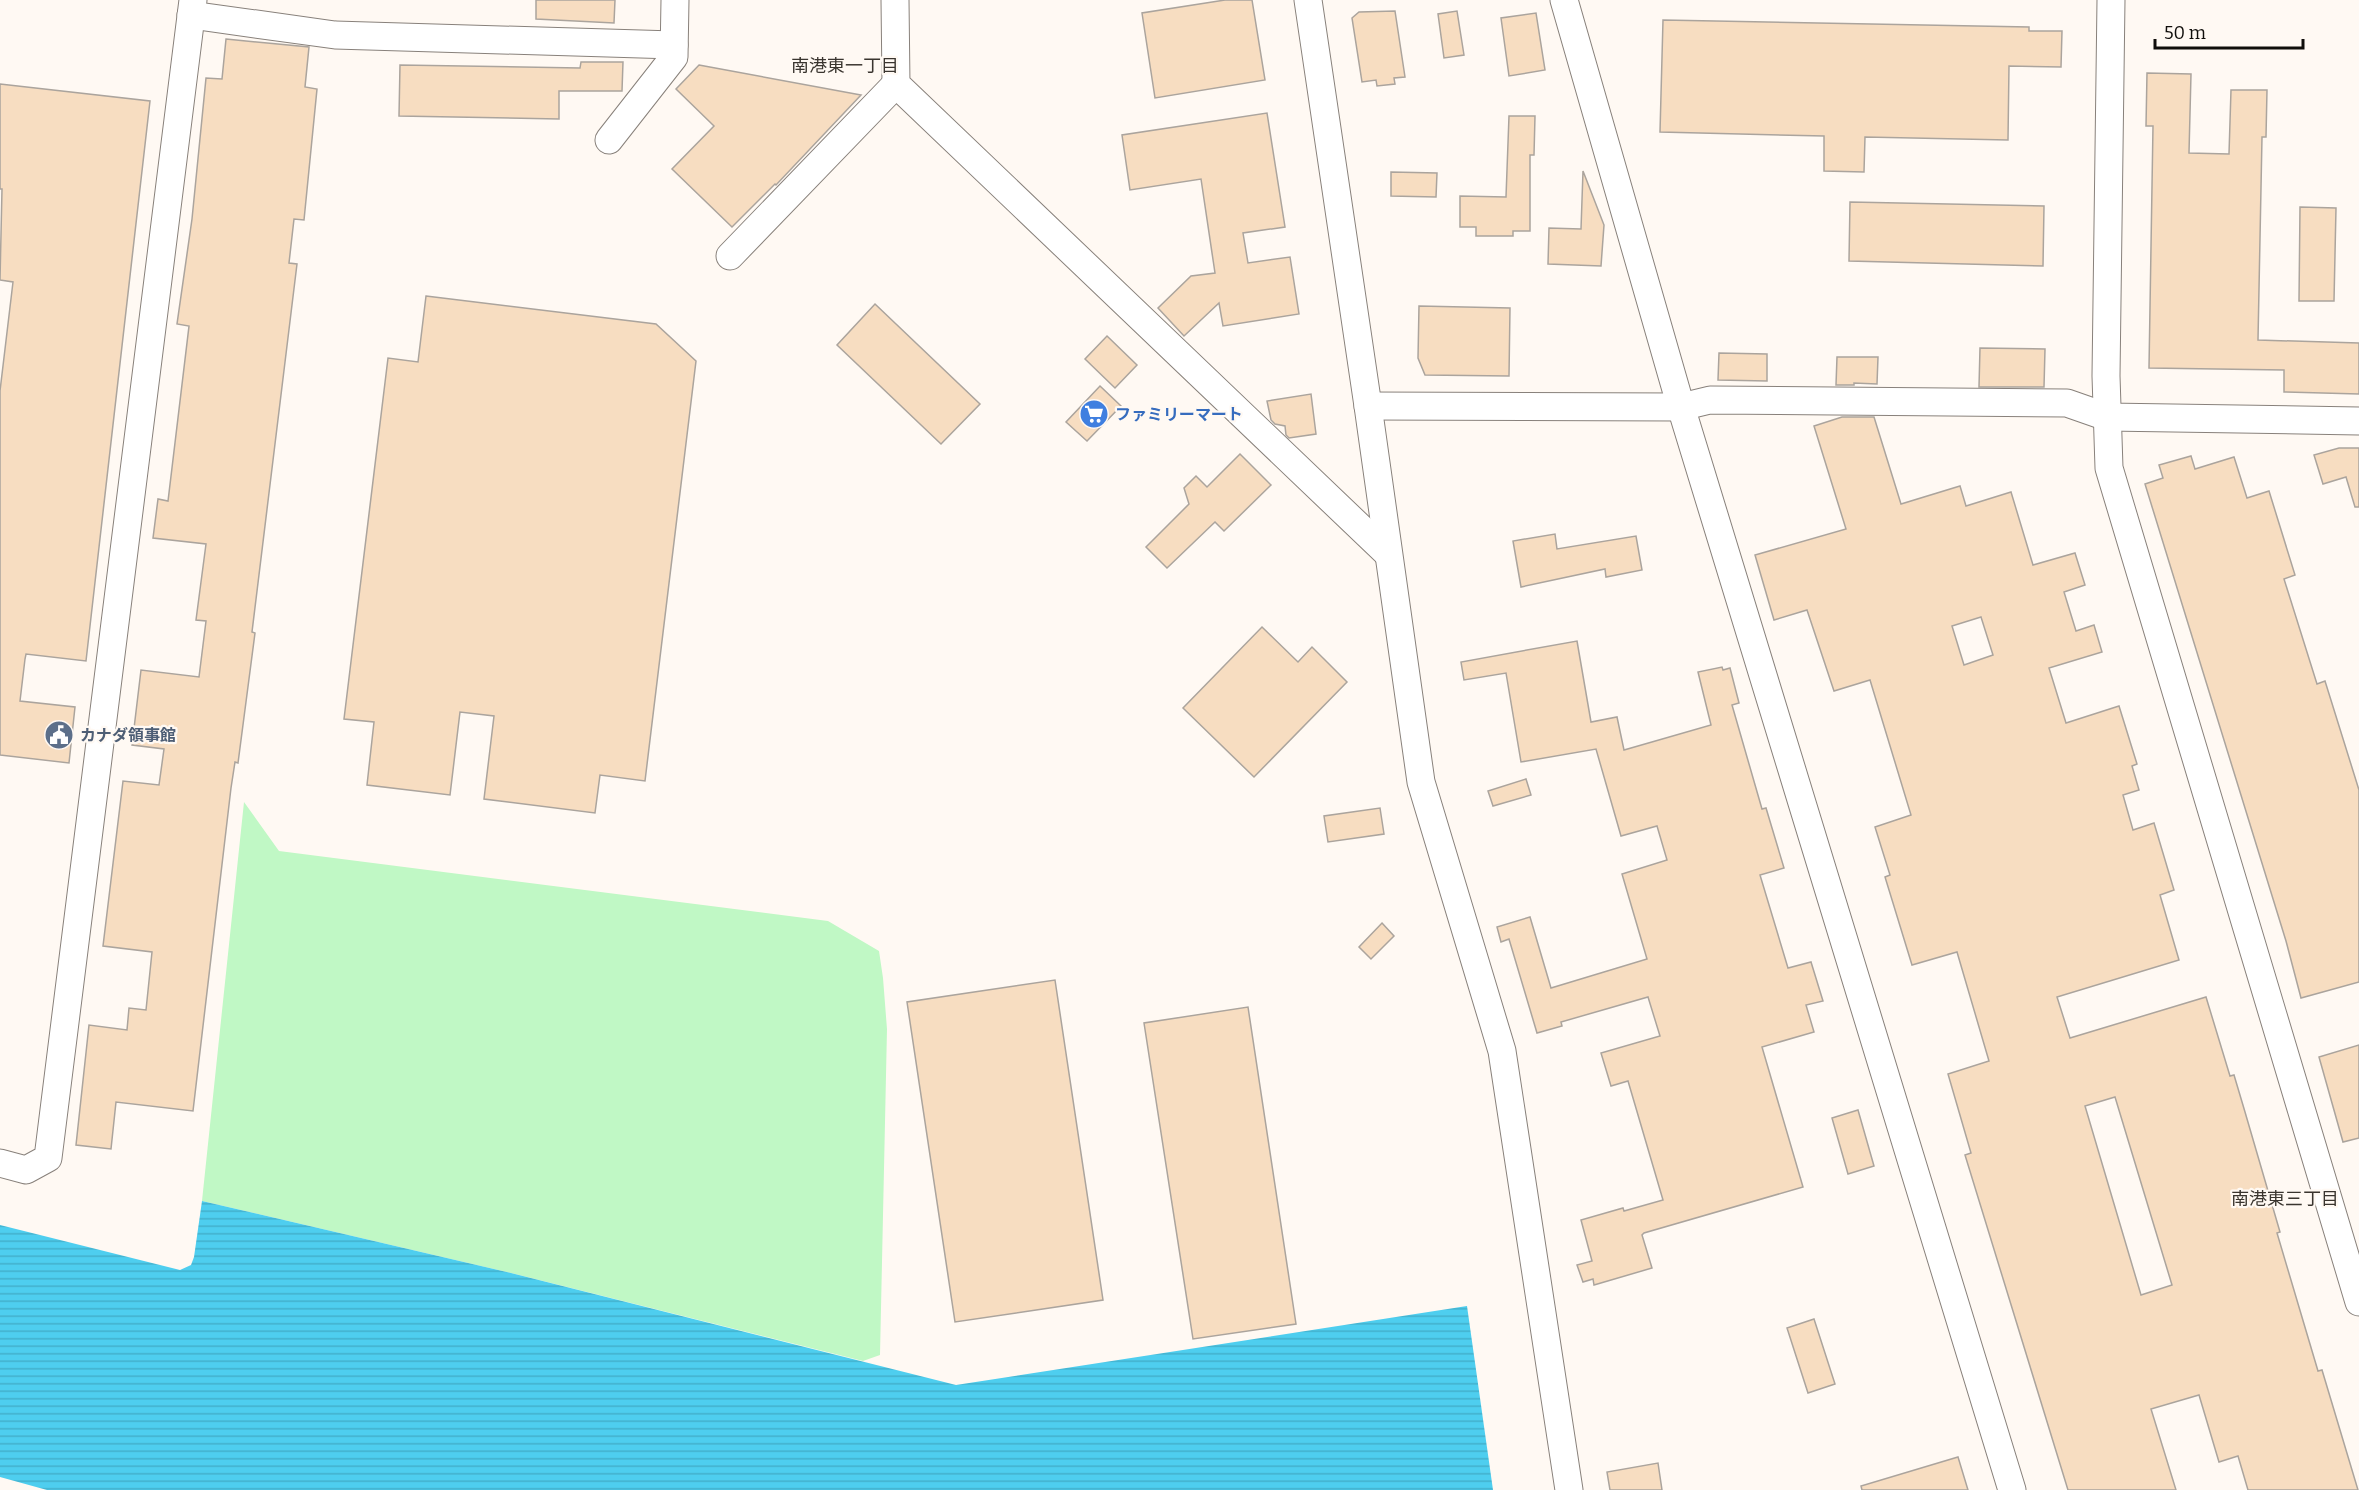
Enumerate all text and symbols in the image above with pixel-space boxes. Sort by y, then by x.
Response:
scale bar [2155,12,2304,50]
text: 50 m [2164,22,2206,44]
district label: 南港東一丁目 [791,55,899,77]
supermarket icon: ファミリーマート [1078,398,1110,430]
place label: ファミリーマート [1115,405,1243,424]
public building icon: カナダ領事館 [43,719,75,751]
place label: カナダ領事館 [80,726,176,745]
district label: 南港東三丁目 [2231,1188,2339,1210]

